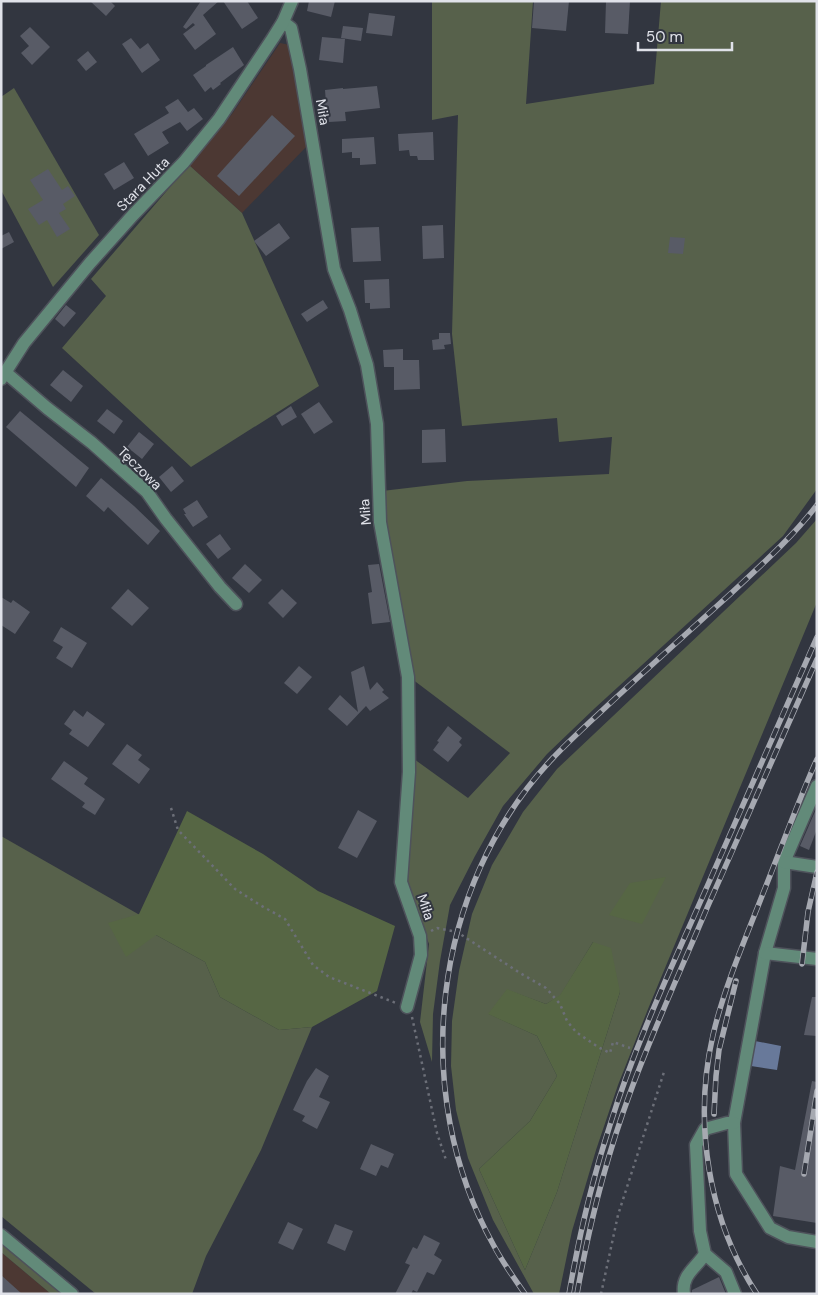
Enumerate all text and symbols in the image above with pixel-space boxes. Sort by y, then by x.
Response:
scale bar [638,20,732,52]
text: 50 m [646,27,683,47]
street label: Miła [312,98,334,126]
street label: Stara Huta [113,153,173,215]
street label: Tęczowa [114,442,166,494]
street label: Miła [355,498,375,526]
street label: Miła [413,892,439,922]

